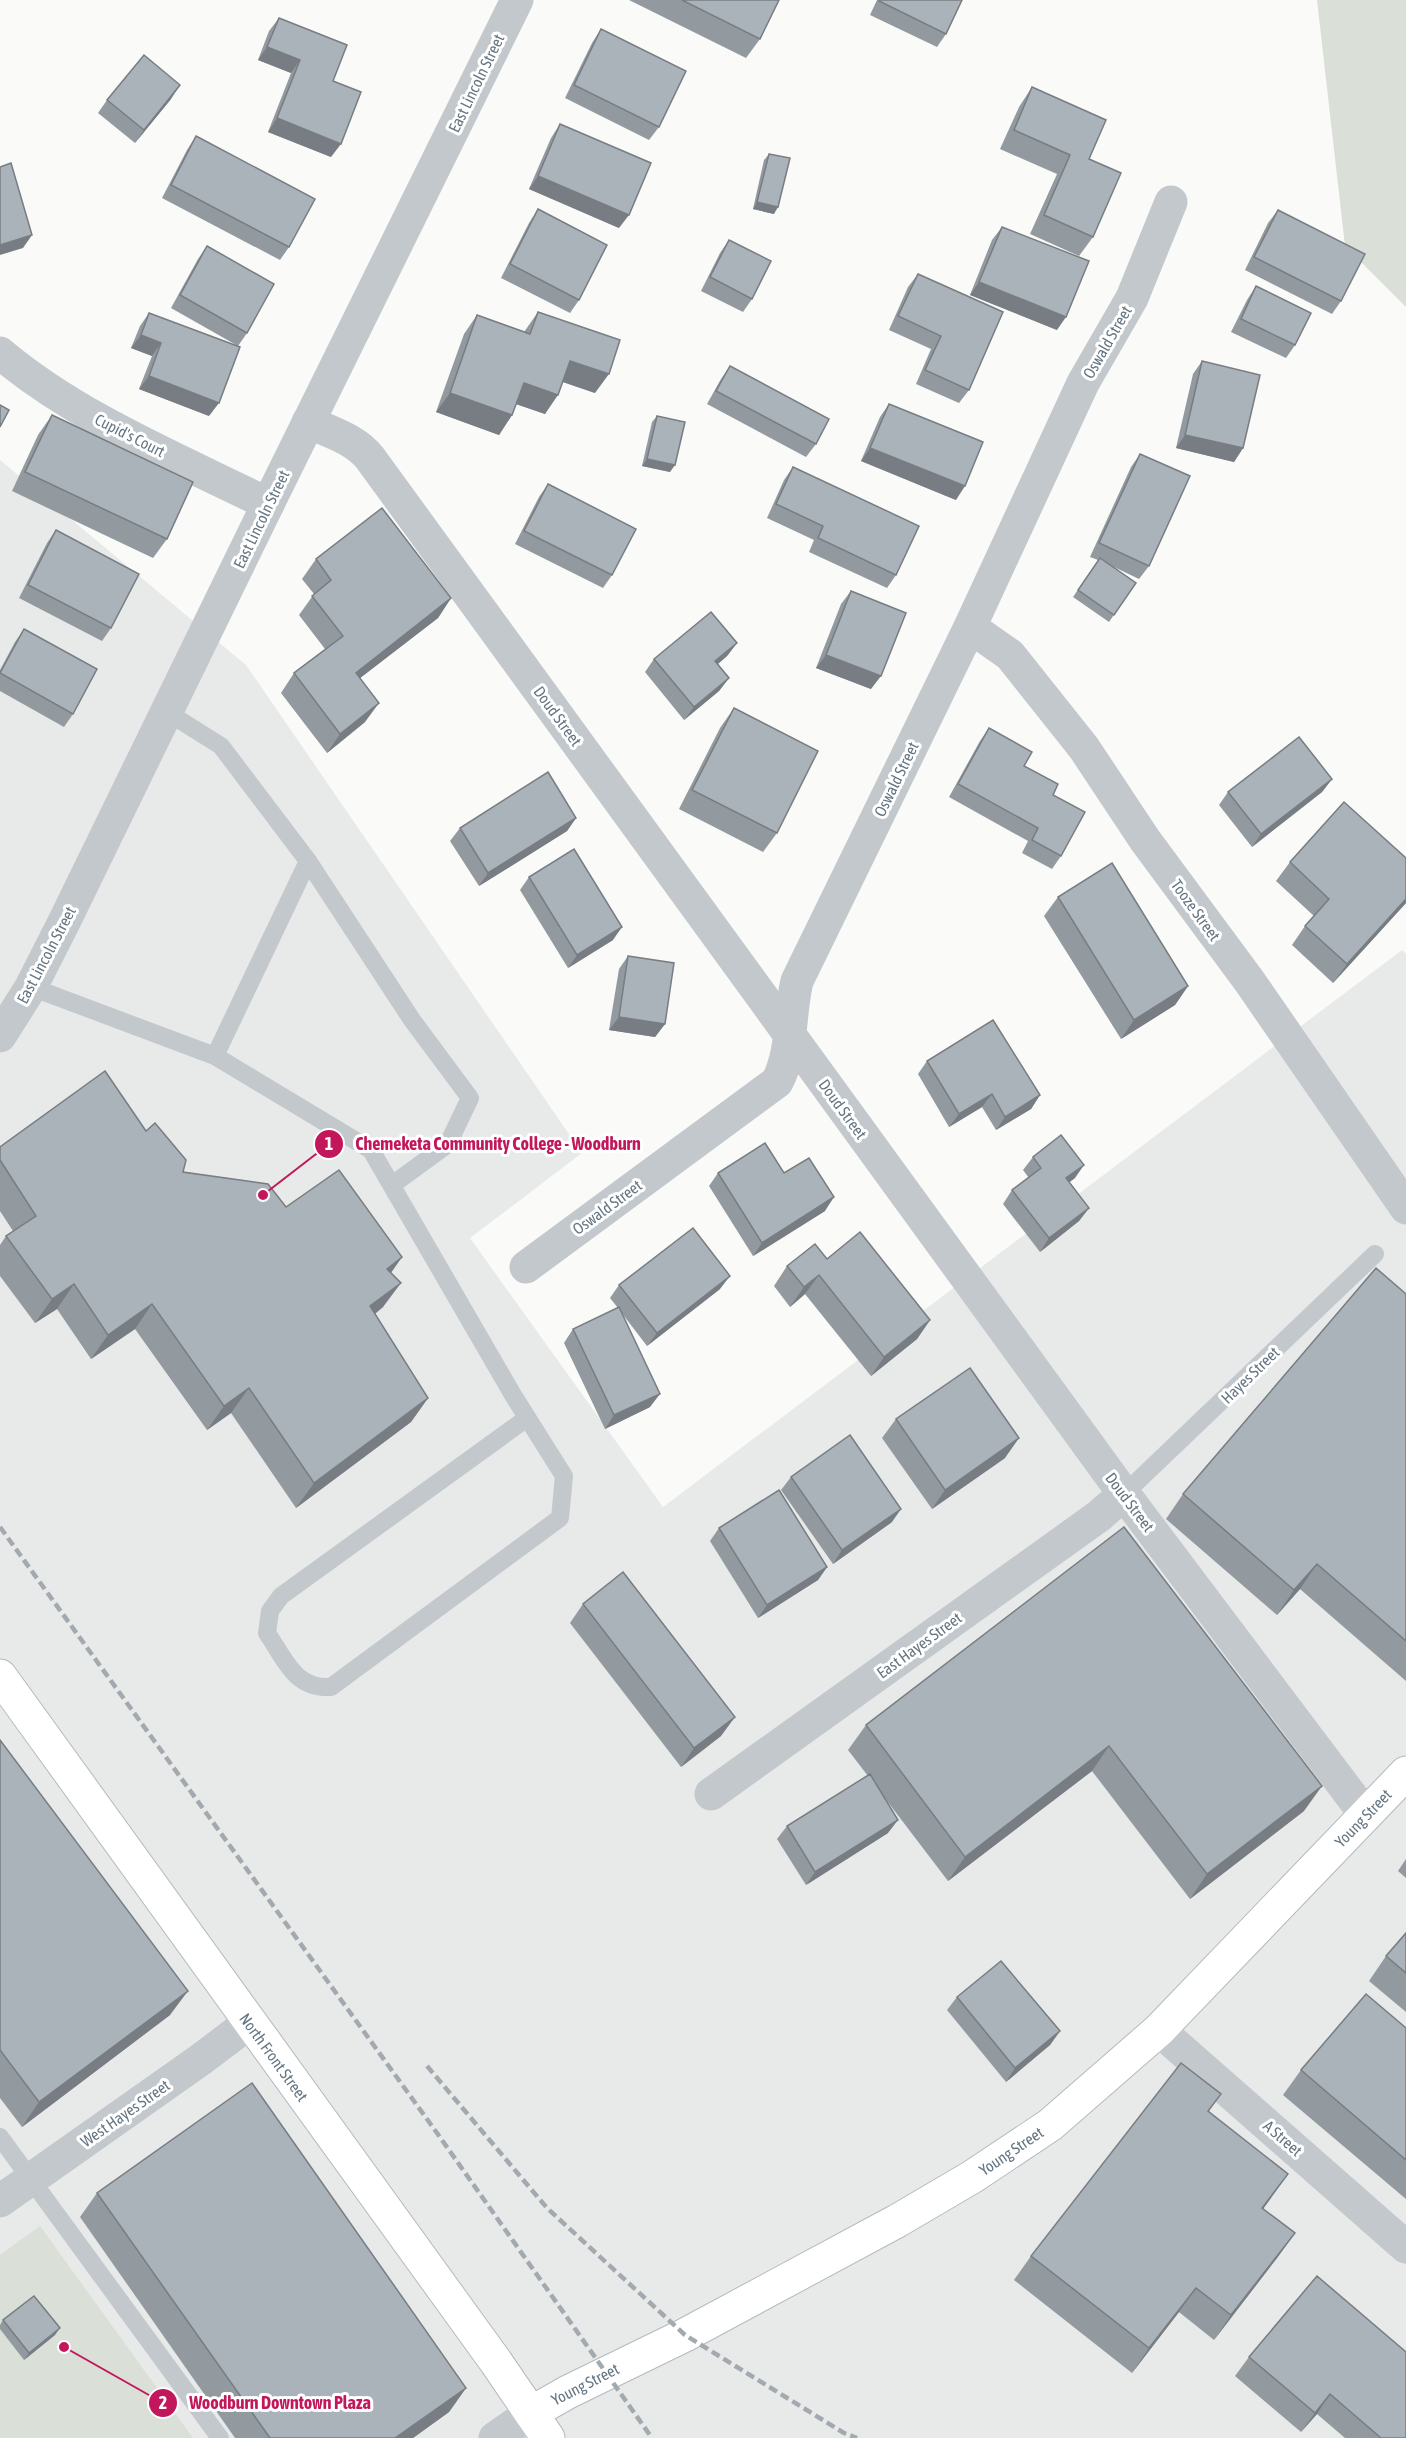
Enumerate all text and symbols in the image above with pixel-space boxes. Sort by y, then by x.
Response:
street label: East Lincoln Street [444,31,508,135]
street label: Oswald Street [1079,302,1135,381]
street label: Cupid's Court [92,410,168,461]
street label: East Lincoln Street [229,467,293,571]
street label: Doud Street [530,683,586,750]
street label: Oswald Street [870,738,922,819]
street label: Tooze Street [1168,876,1224,944]
street label: East Lincoln Street [13,903,79,1006]
street label: Doud Street [815,1076,871,1143]
callout: Chemeketa Community College - Woodburn [314,1126,653,1162]
text: 1 [325,1133,333,1154]
text: Chemeketa Community College - Woodburn [355,1133,641,1154]
street label: Oswald Street [569,1176,645,1238]
street label: Hayes Street [1217,1343,1284,1408]
street label: Doud Street [1102,1469,1158,1535]
street label: East Hayes Street [873,1608,966,1683]
street label: Young Street [1331,1785,1396,1851]
street label: North Front Street [236,2010,312,2105]
street label: West Hayes Street [77,2076,174,2151]
street label: A Street [1260,2116,1306,2160]
street label: Young Street [976,2123,1047,2180]
street label: Young Street [548,2359,623,2410]
callout: Woodburn Downtown Plaza [148,2385,383,2421]
text: 2 [159,2392,167,2413]
text: Woodburn Downtown Plaza [188,2392,371,2413]

